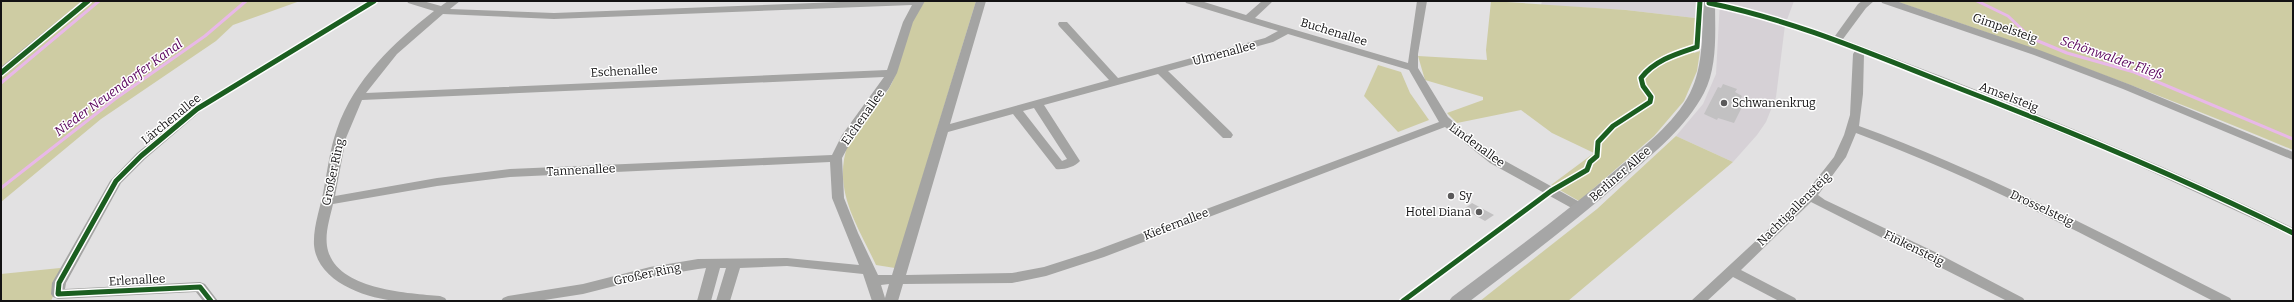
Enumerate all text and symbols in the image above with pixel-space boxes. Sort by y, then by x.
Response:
street label: Gimpelsteig [1971,10,2040,46]
street label: Buchenallee [1299,15,1369,49]
water label: Schönwalder Fließ [2059,33,2165,82]
water label: Nieder Neuendorfer Kanal [51,36,186,139]
street label: Ulmenallee [1191,38,1257,68]
street label: Eschenallee [590,62,658,80]
street label: Amselsteig [1977,79,2041,115]
street label: Eichenallee [839,86,887,148]
street label: Lärchenallee [139,91,203,147]
place label: Schwanenkrug [1732,96,1816,110]
marker: Schwanenkrug [1719,98,1729,108]
street label: Lindenallee [1446,120,1508,170]
street label: Großer Ring [319,137,347,207]
street label: Berliner Allee [1587,144,1653,204]
street label: Tannenallee [546,161,616,179]
street label: Nachtigallensteig [1754,169,1834,249]
street label: Drosselsteig [2008,187,2076,229]
place label: Sy [1459,189,1473,203]
marker: Sy [1446,191,1456,201]
street label: Kiefernallee [1142,205,1210,243]
place label: Hotel Diana [1406,205,1471,219]
marker: Hotel Diana [1474,207,1484,217]
street label: Finkensteig [1882,227,1947,269]
street label: Großer Ring [612,260,682,288]
street label: Erlenallee [108,272,166,288]

